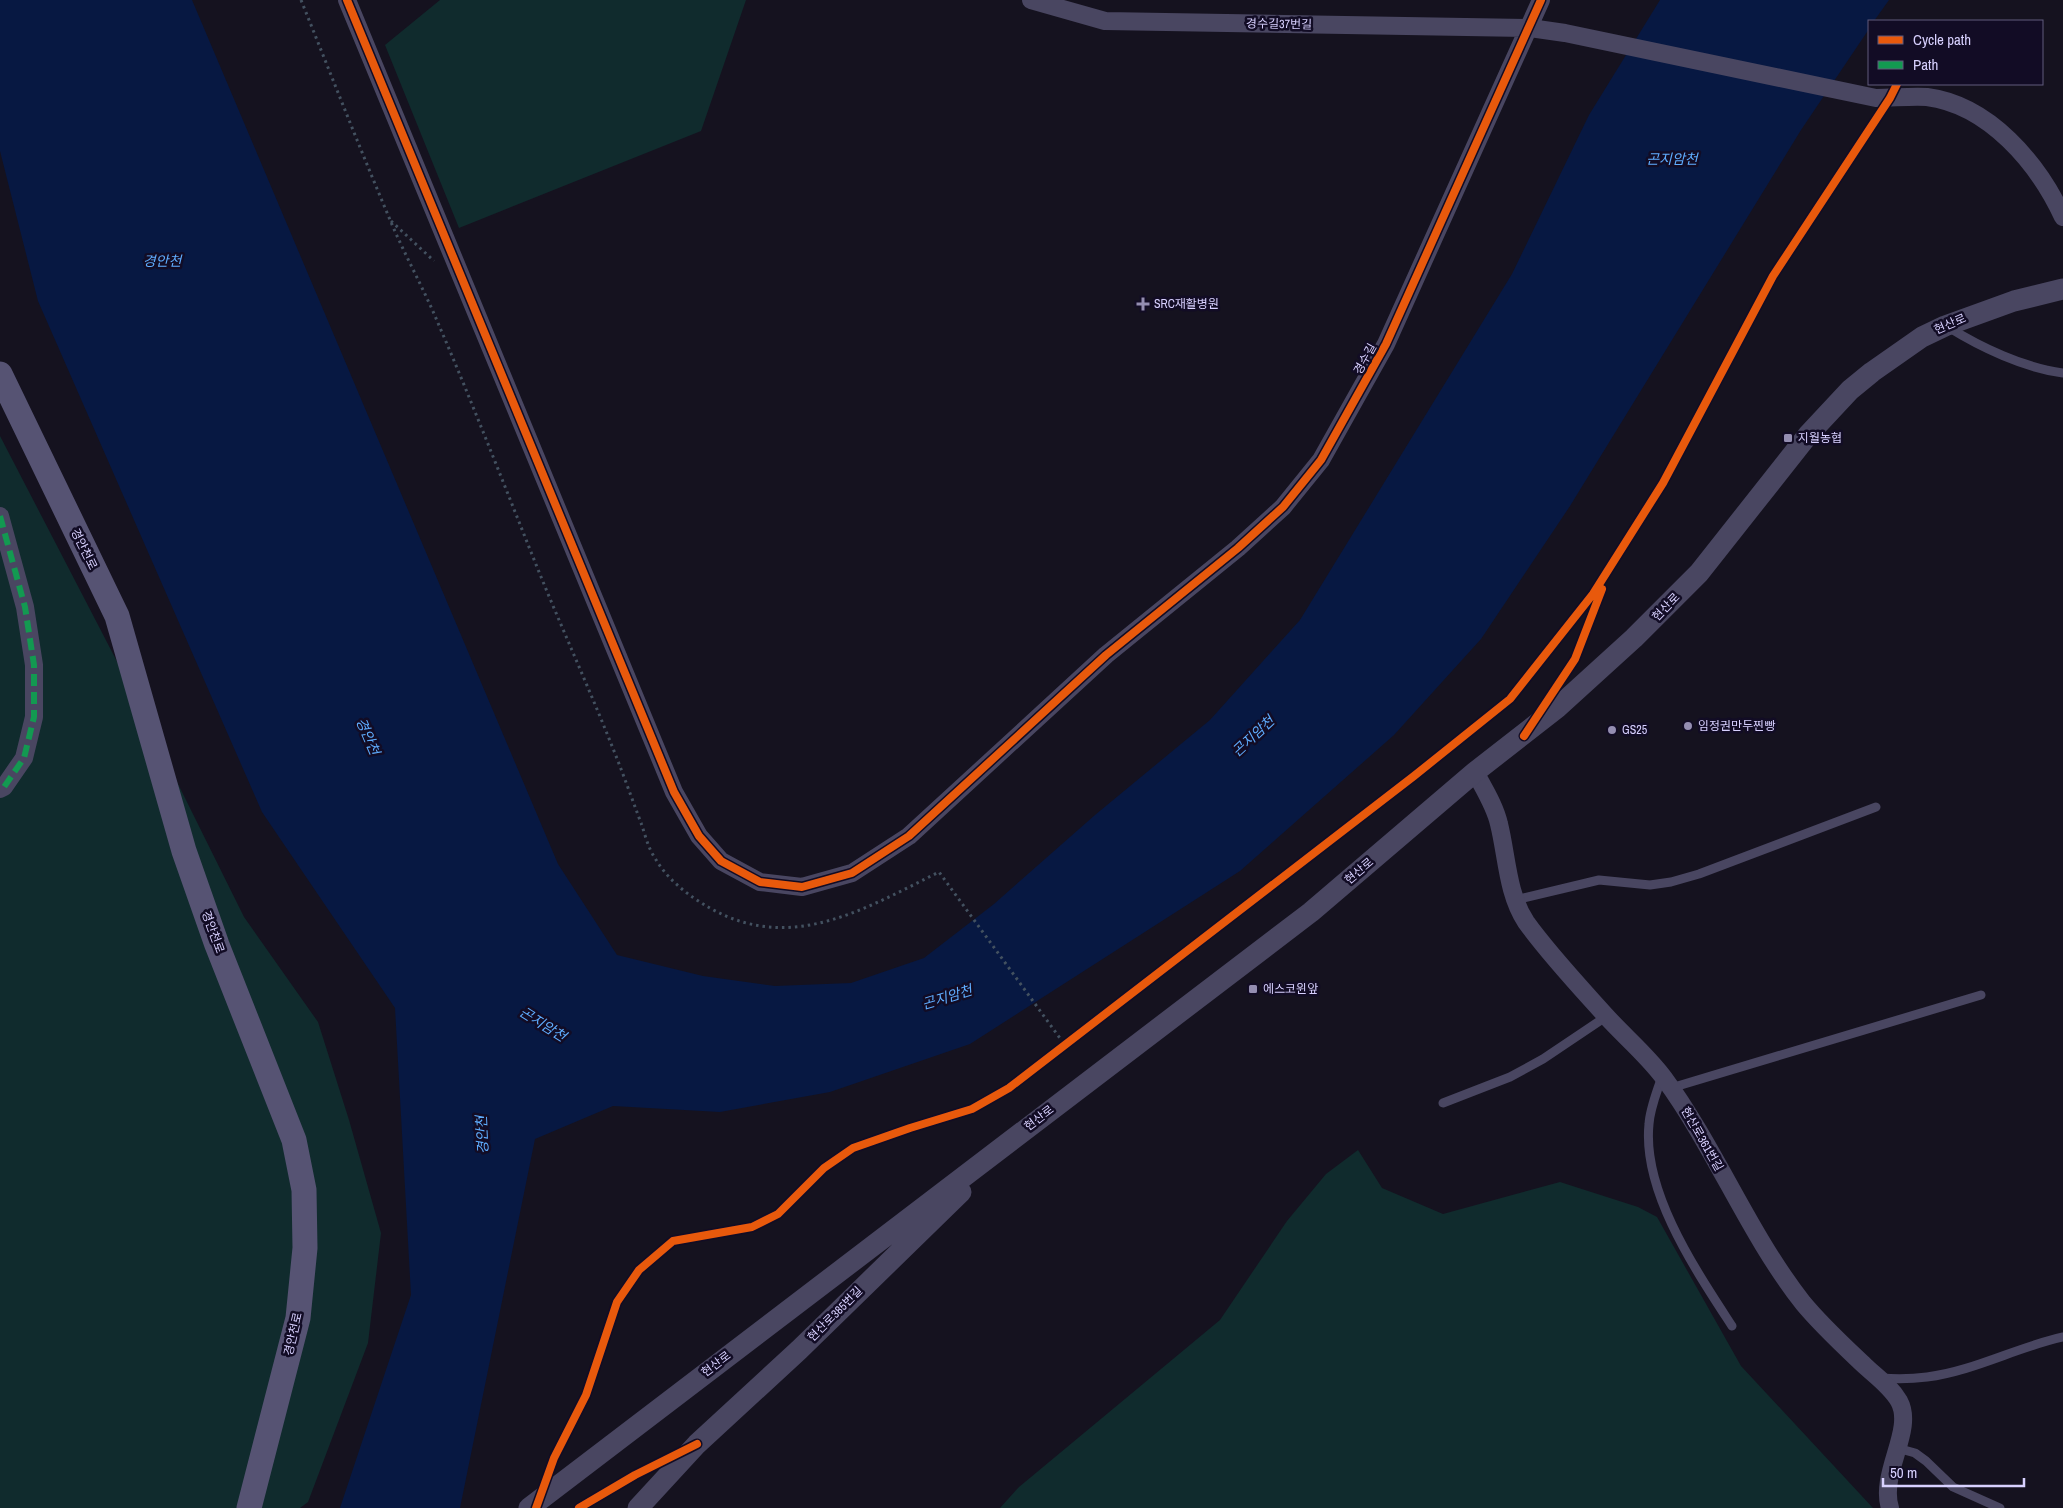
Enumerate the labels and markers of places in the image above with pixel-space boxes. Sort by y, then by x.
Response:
place label: SRC재활병원 [1154,296,1219,312]
marker: SRC재활병원 [1136,297,1150,311]
place label: 지월농협 [1798,430,1842,446]
marker: 지월농협 [1782,432,1794,444]
place label: 임정권만두찐빵 [1698,718,1775,734]
marker: 임정권만두찐빵 [1682,720,1694,732]
place label: GS25 [1622,722,1648,738]
marker: GS25 [1606,724,1618,736]
place label: 에스코윈앞 [1263,981,1318,997]
marker: 에스코윈앞 [1247,983,1259,995]

